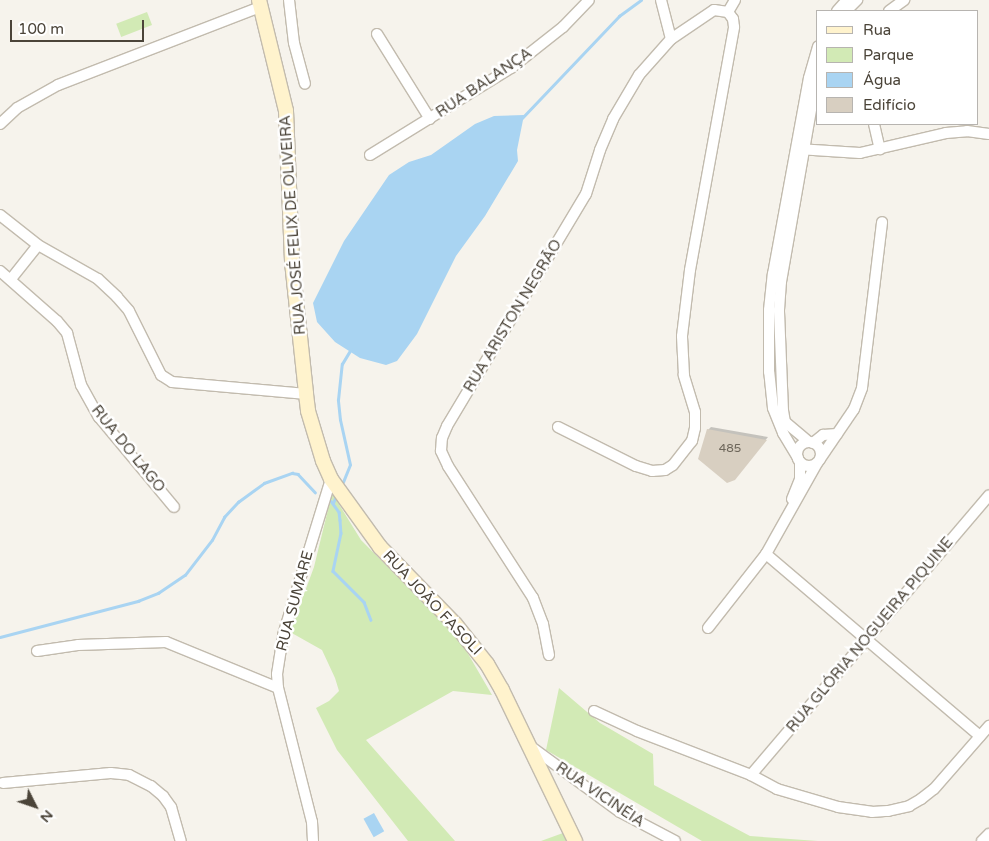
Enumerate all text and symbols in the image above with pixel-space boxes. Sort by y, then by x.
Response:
scale bar [12,10,146,42]
legend [816,10,979,125]
text: 100 m [18,20,64,38]
text: Rua [863,21,891,39]
street label: RUA BALANÇA [433,44,535,122]
text: Parque [863,46,914,64]
text: Água [863,71,901,89]
text: Edifício [863,96,916,114]
street label: RUA JOSÉ FELIX DE OLIVEIRA [276,115,310,335]
street label: RUA ARISTON NEGRÃO [460,236,566,396]
street label: RUA DO LAGO [87,402,169,496]
house number: 485 [719,442,741,456]
street label: RUA GLÓRIA NOGUEIRA PIQUINE [783,534,957,736]
street label: RUA JOÃO FASOLI [379,547,485,659]
street label: RUA SUMARE [273,549,317,653]
street label: RUA VICINÉIA [552,759,648,831]
north arrow [10,781,60,831]
text: N [37,806,57,826]

